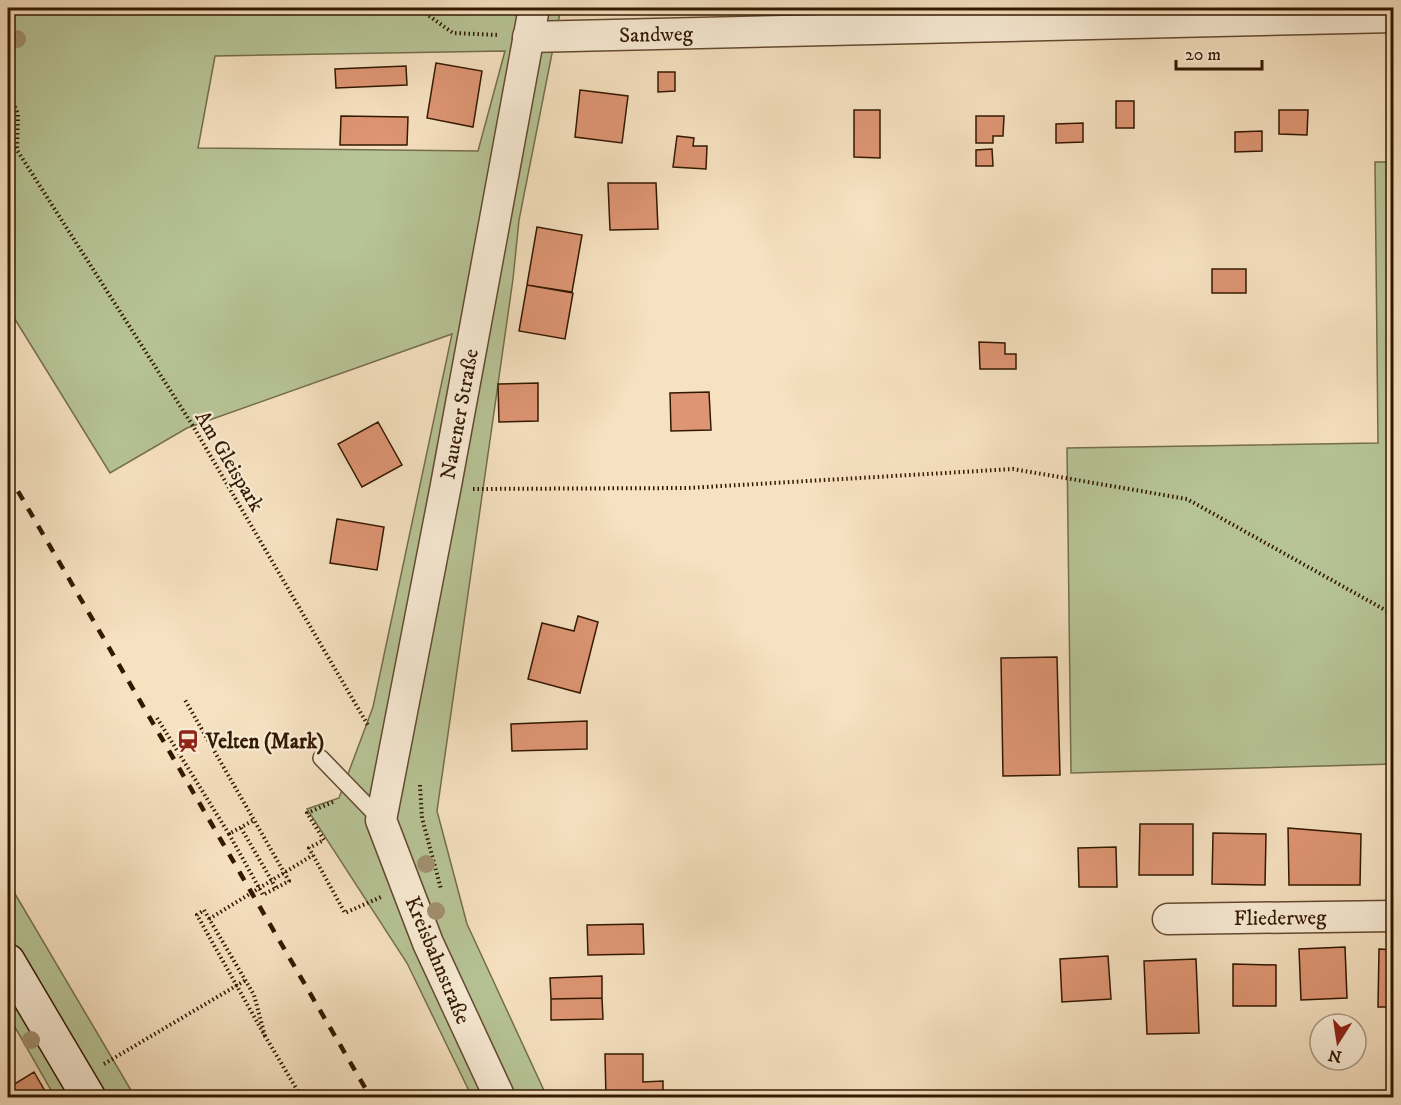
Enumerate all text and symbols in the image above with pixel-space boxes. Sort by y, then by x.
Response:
street label: Sandweg [619,21,694,49]
scale bar [1176,33,1262,71]
text: 20 m [1185,44,1221,66]
street label: Nauener Straße [435,346,485,482]
street label: Am Gleispark [189,406,270,517]
station icon: Velten (Mark) [175,728,201,754]
place label: Velten (Mark) [205,729,324,755]
street label: Kreisbahnstraße [398,893,476,1028]
street label: Fliederweg [1233,905,1327,932]
north arrow [1308,1012,1368,1072]
text: N [1327,1045,1344,1067]

